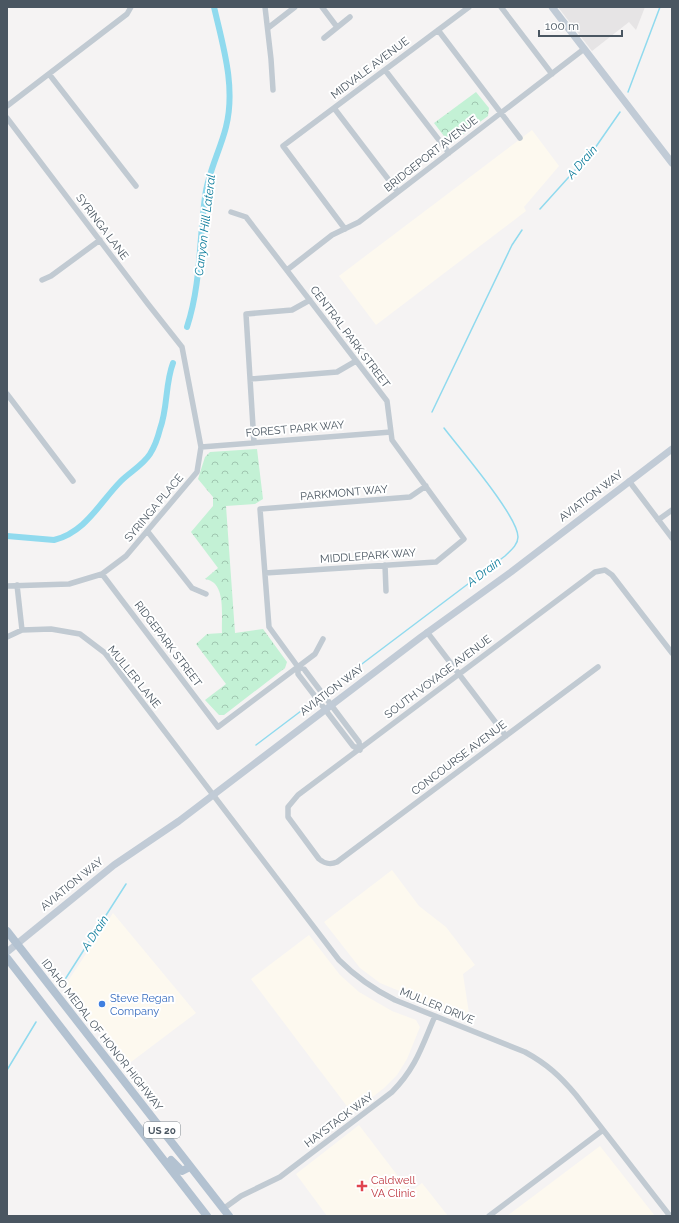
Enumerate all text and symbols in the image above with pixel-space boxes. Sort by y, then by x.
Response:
scale bar [539,12,622,38]
text: 100 m [545,19,579,33]
street label: MIDVALE AVENUE [328,34,412,102]
street label: BRIDGEPORT AVENUE [382,113,481,195]
water label: A Drain [563,142,600,182]
water label: Canyon Hill Lateral [192,173,218,277]
street label: SYRINGA LANE [73,192,131,263]
street label: CENTRAL PARK STREET [307,283,393,391]
street label: FOREST PARK WAY [245,418,345,440]
street label: AVIATION WAY [556,468,626,524]
street label: SYRINGA PLACE [122,471,186,545]
street label: PARKMONT WAY [300,483,388,503]
street label: MIDDLEPARK WAY [320,546,416,566]
water label: A Drain [463,554,504,590]
street label: RIDGEPARK STREET [132,599,205,690]
street label: SOUTH VOYAGE AVENUE [382,632,494,721]
street label: MULLER LANE [105,643,163,711]
street label: AVIATION WAY [297,662,367,718]
street label: CONCOURSE AVENUE [409,718,509,798]
street label: AVIATION WAY [38,855,106,913]
water label: A Drain [78,913,112,954]
street label: IDAHO MEDAL OF HONOR HIGHWAY [39,957,165,1113]
street label: MULLER DRIVE [398,985,477,1027]
place label: Steve Regan Company [110,992,174,1018]
marker: Steve Regan Company [97,999,107,1009]
street label: HAYSTACK WAY [302,1090,376,1150]
road number: US 20 [144,1122,180,1138]
place label: Caldwell VA Clinic [371,1174,416,1200]
marker: Caldwell VA Clinic [356,1180,368,1192]

